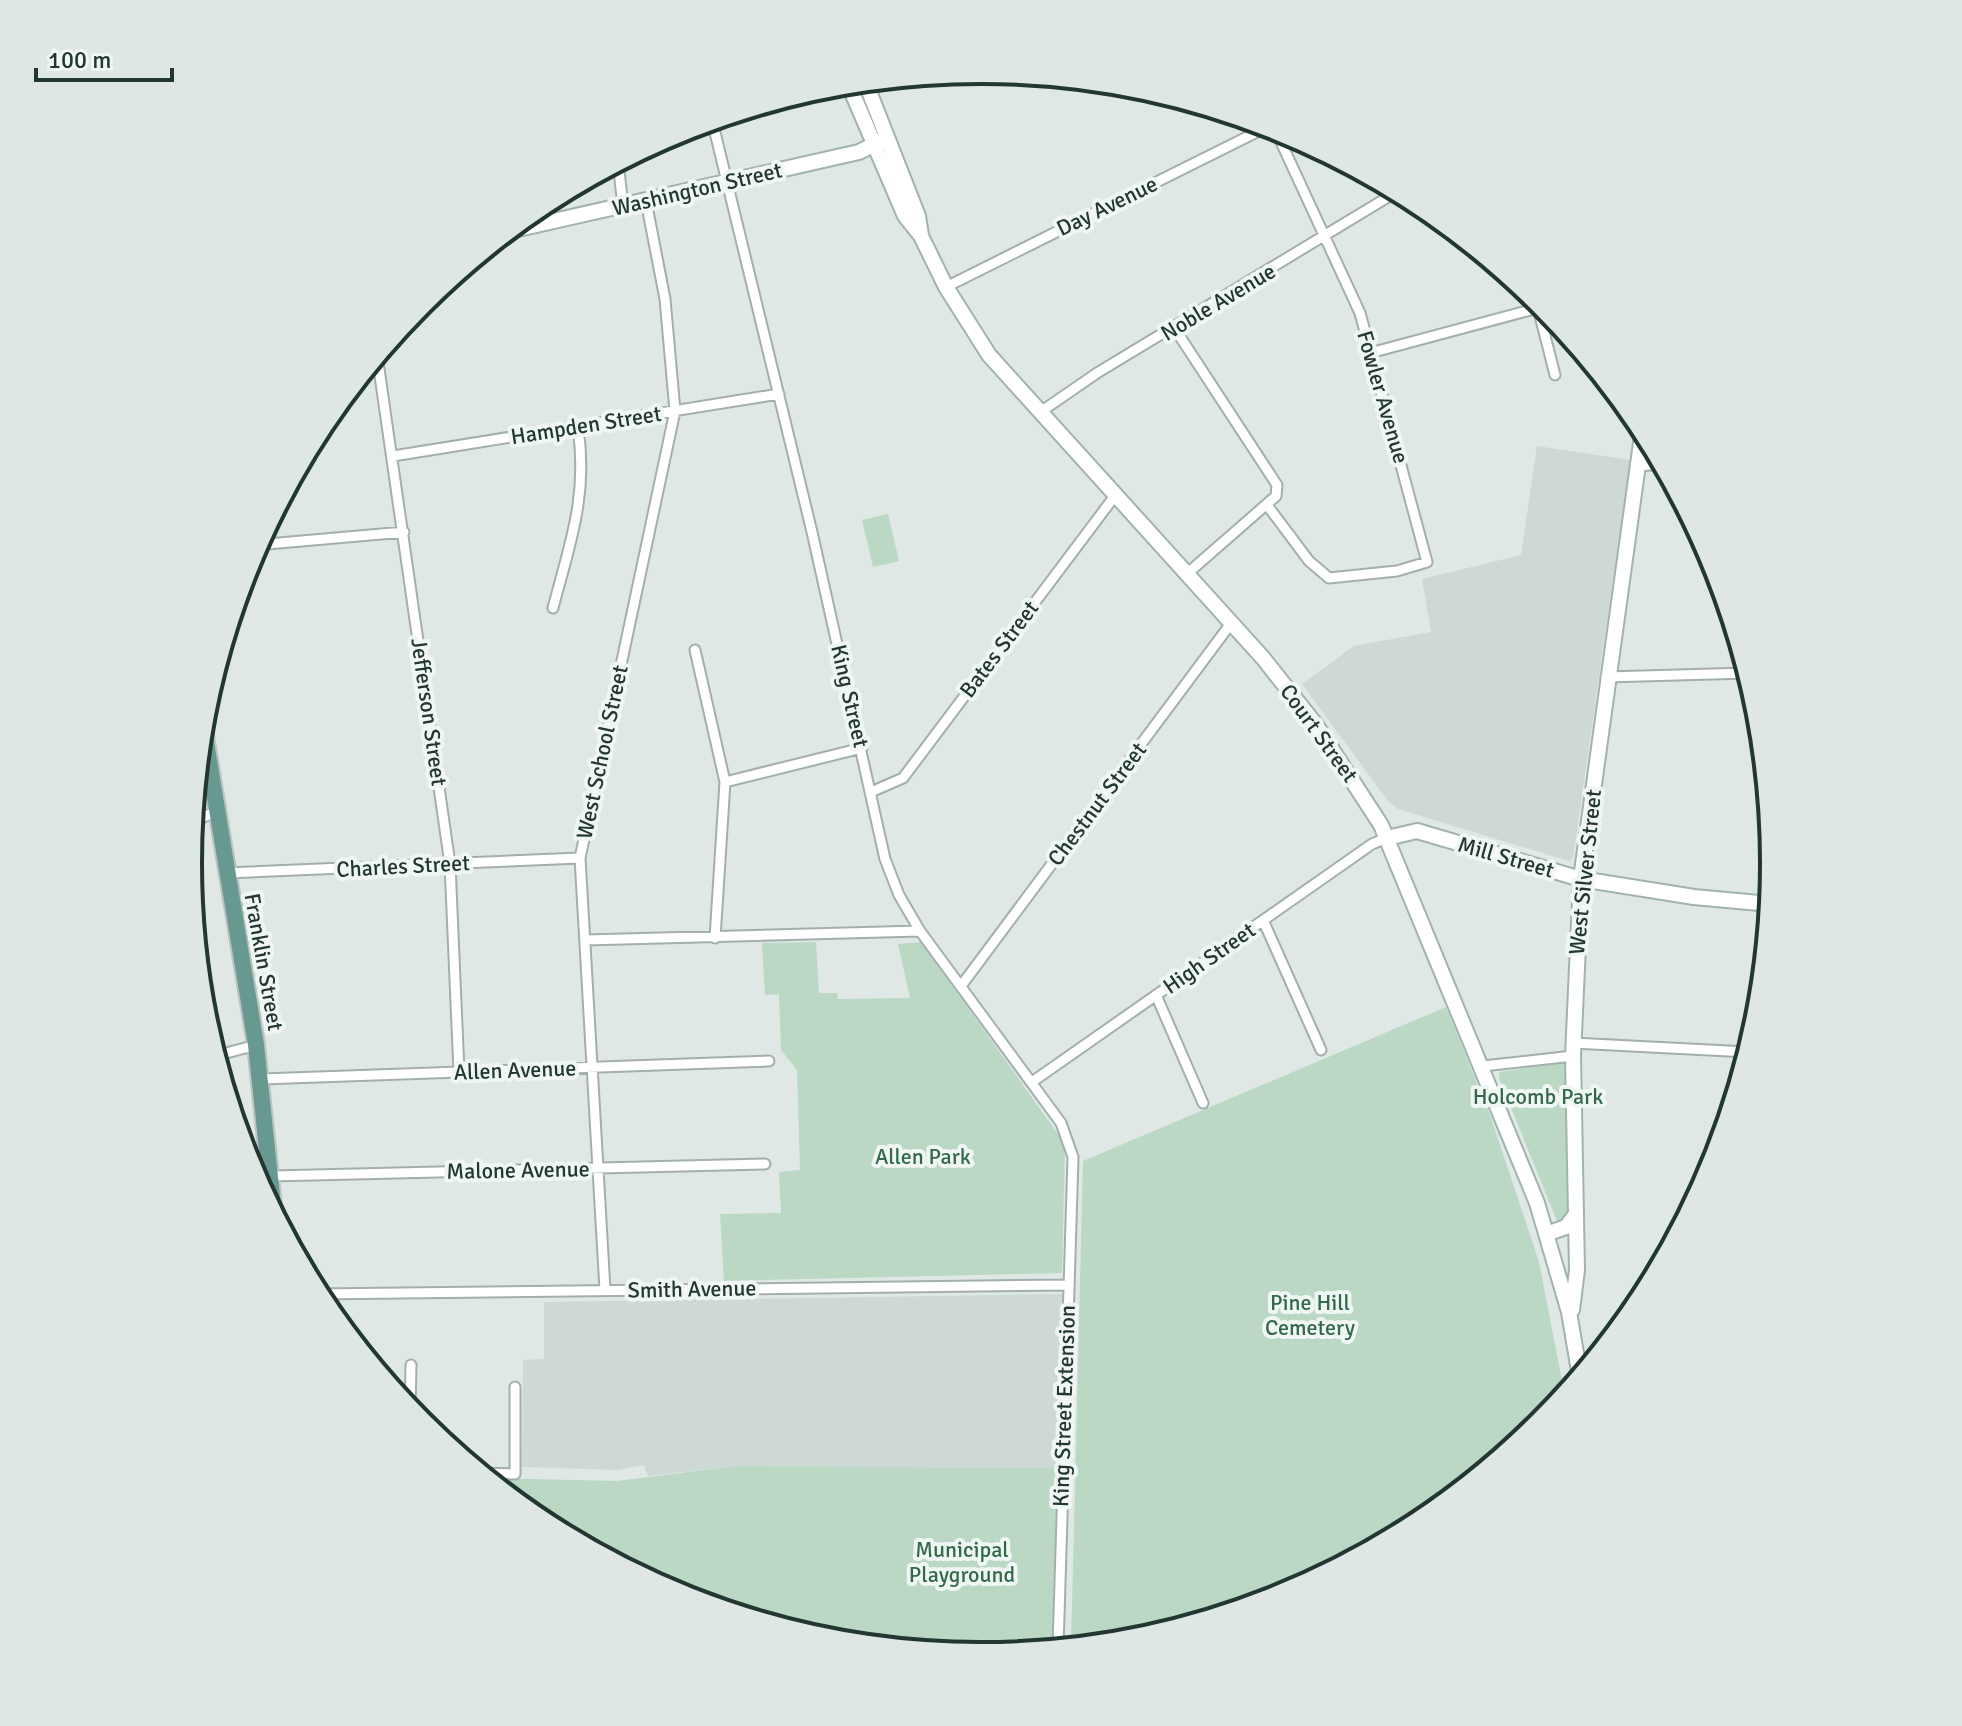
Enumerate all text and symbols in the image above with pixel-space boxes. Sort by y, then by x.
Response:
scale bar [36,32,172,82]
text: 100 m [48,45,111,75]
street label: Washington Street [610,156,785,222]
street label: Day Avenue [1052,170,1162,242]
street label: Noble Avenue [1156,257,1280,347]
street label: Fowler Avenue [1351,327,1415,467]
street label: Hampden Street [509,400,663,450]
street label: Bates Street [954,595,1044,703]
street label: Jefferson Street [405,636,453,788]
street label: King Street [825,642,875,750]
street label: West School Street [570,662,634,841]
street label: Court Street [1274,679,1364,788]
street label: Chestnut Street [1042,737,1152,871]
street label: West Silver Street [1563,788,1607,956]
street label: Mill Street [1455,830,1557,884]
street label: Charles Street [336,849,471,883]
street label: Franklin Street [239,891,289,1033]
street label: High Street [1158,916,1261,1000]
street label: Allen Avenue [453,1054,577,1086]
park label: Holcomb Park [1473,1083,1603,1110]
park label: Allen Park [875,1143,971,1170]
street label: Malone Avenue [446,1155,590,1185]
street label: Smith Avenue [627,1274,757,1304]
park label: Pine Hill Cemetery [1265,1289,1356,1341]
street label: King Street Extension [1047,1305,1081,1507]
park label: Municipal Playground [909,1536,1015,1588]

